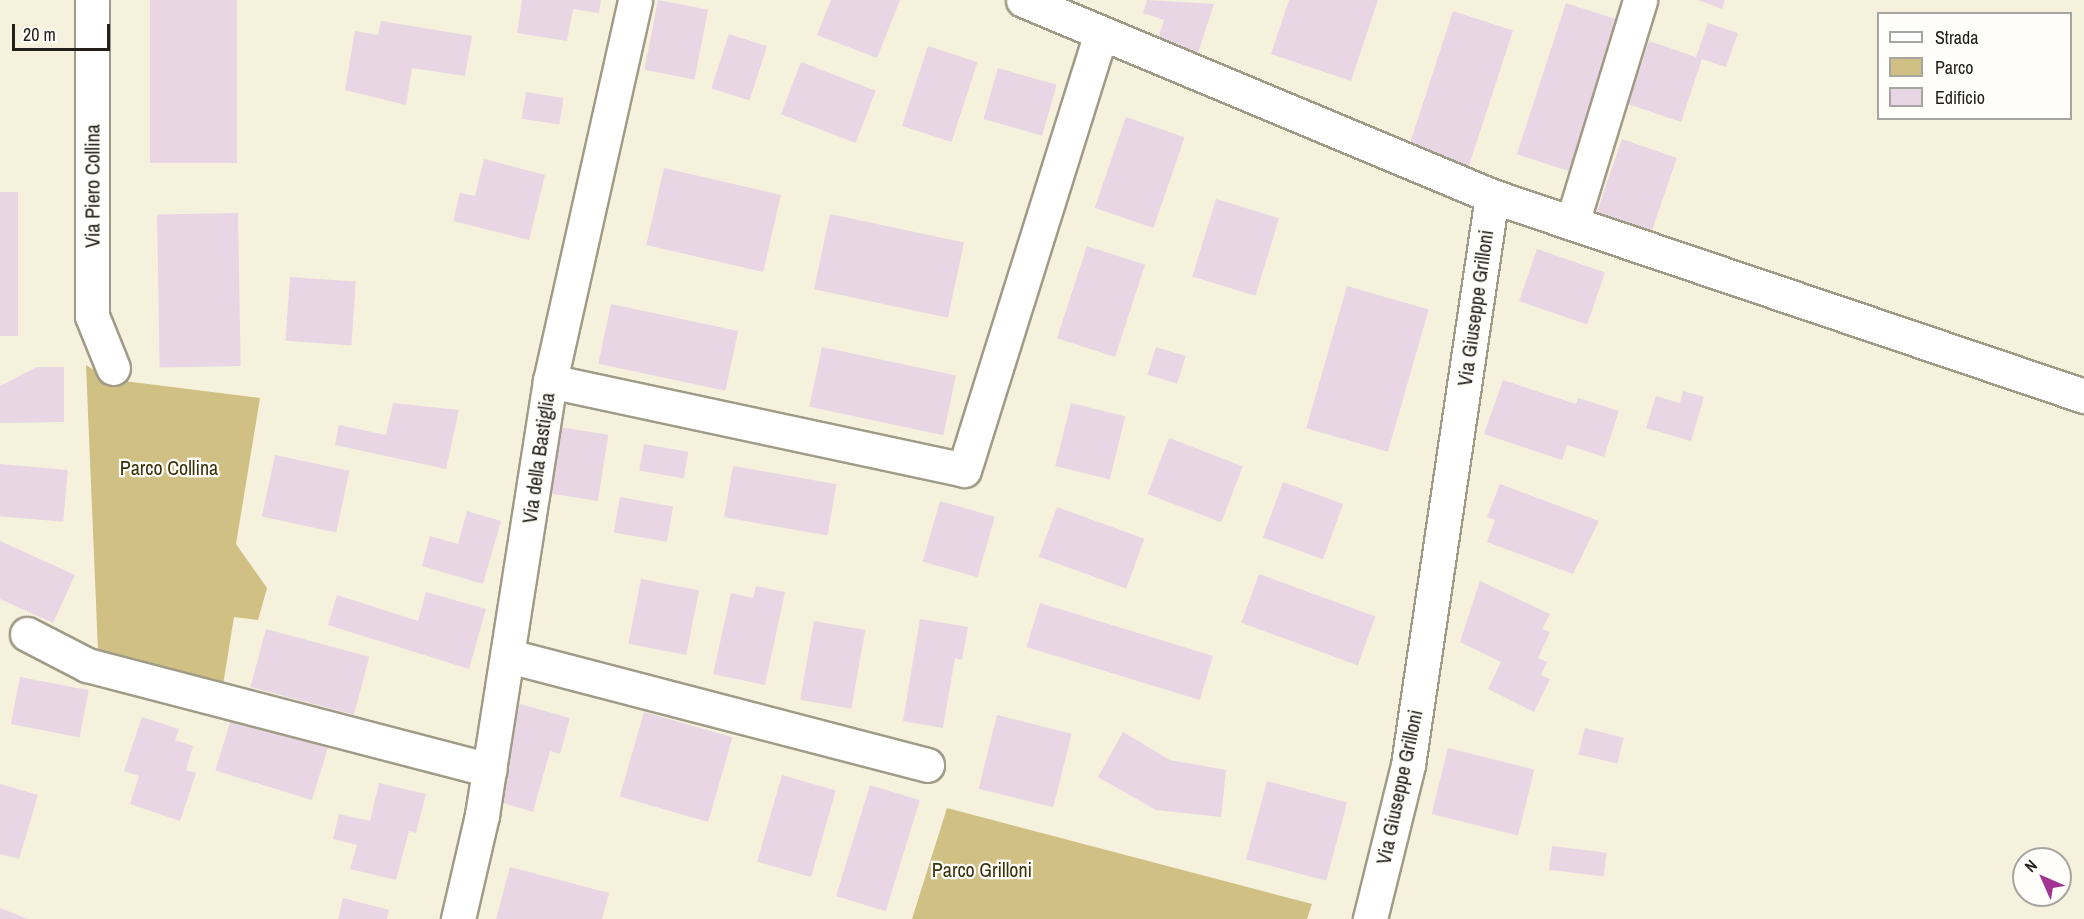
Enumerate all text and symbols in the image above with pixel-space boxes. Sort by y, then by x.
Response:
scale bar [15,12,112,50]
legend [1877,12,2072,120]
text: 20 m [23,22,56,47]
text: Strada [1935,25,1979,50]
text: Parco [1935,55,1974,80]
text: Edificio [1935,85,1985,110]
street label: Via Piero Collina [80,124,104,248]
street label: Via Giuseppe Grilloni [1452,228,1498,388]
street label: Via della Bastiglia [517,391,559,525]
park label: Parco Collina [120,455,218,479]
street label: Via Giuseppe Grilloni [1371,708,1427,866]
north arrow [2012,847,2072,907]
text: N [2020,855,2042,877]
park label: Parco Grilloni [932,857,1032,881]

